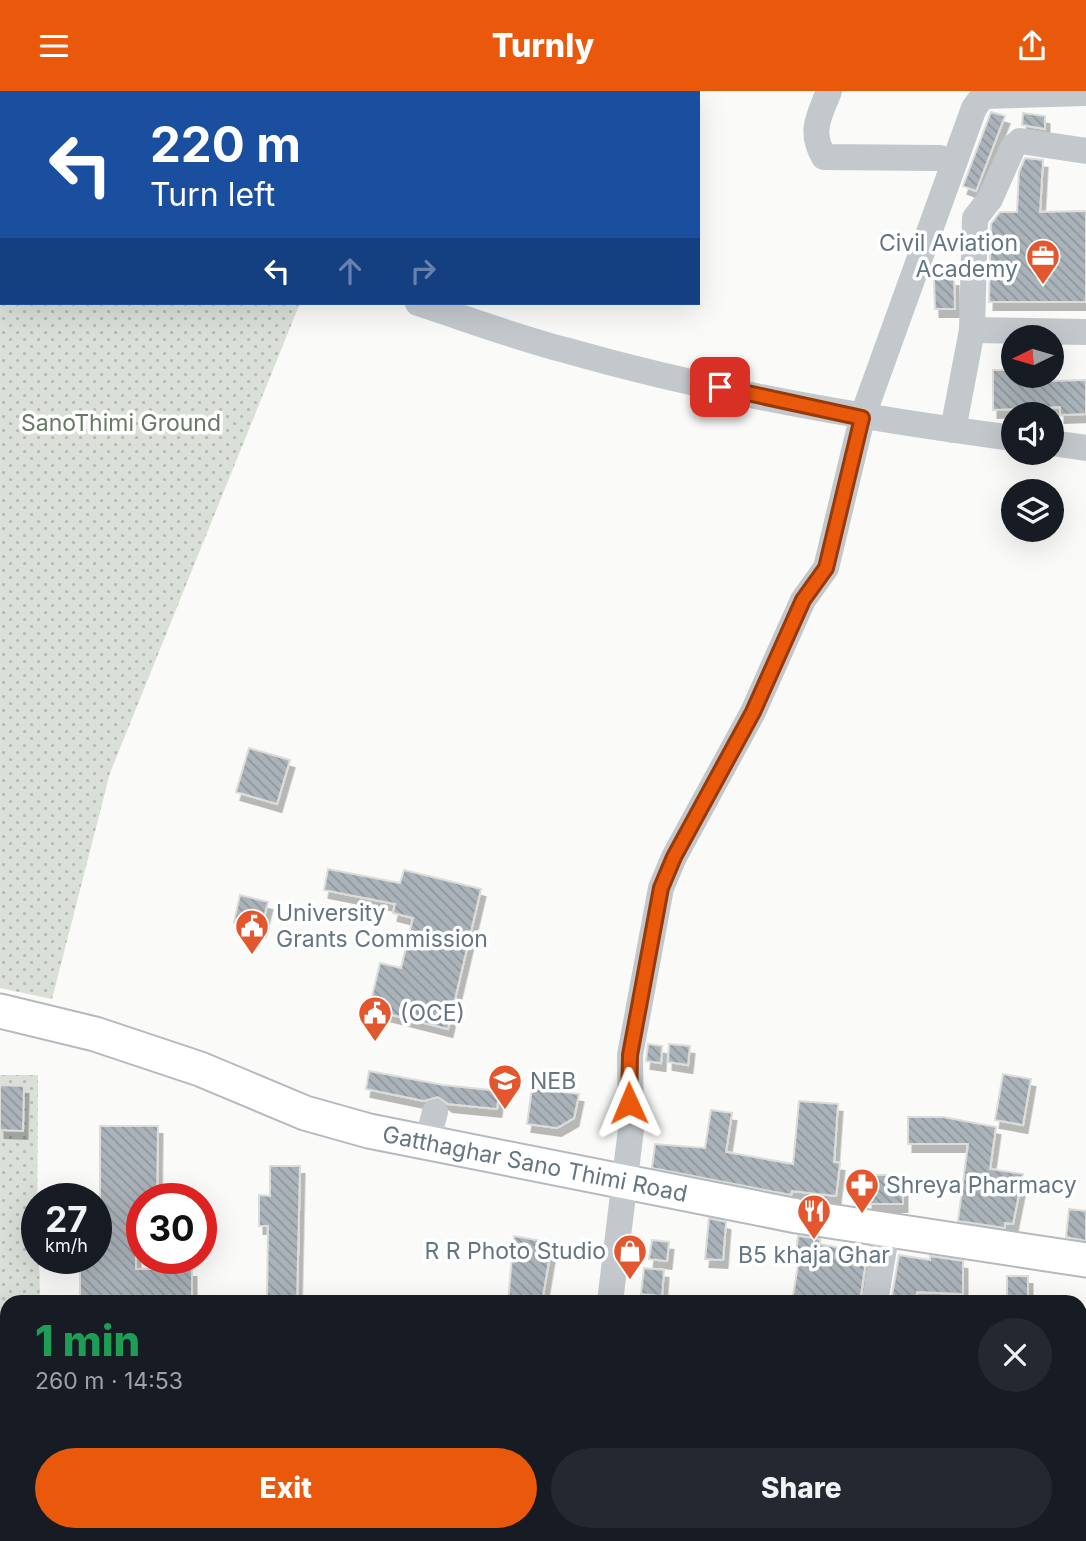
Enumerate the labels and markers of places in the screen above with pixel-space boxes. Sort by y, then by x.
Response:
place label: Civil Aviation Academy [879,229,1018,283]
office icon: Civil Aviation Academy [1024,237,1062,286]
pin [690,357,750,417]
place label: University Grants Commission [276,899,488,953]
public building icon: University Grants Commission [233,907,271,956]
public building icon: (OCE) [356,994,394,1043]
place label: (OCE) [400,999,465,1027]
school or university icon: NEB [486,1062,524,1111]
place label: NEB [530,1067,576,1095]
pharmacy icon: Shreya Pharmacy [843,1166,881,1215]
place label: Shreya Pharmacy [886,1171,1077,1199]
restaurant icon: B5 khaja Ghar [795,1192,833,1241]
shop icon: R R Photo Studio [611,1232,649,1281]
place label: R R Photo Studio [424,1237,606,1265]
place label: B5 khaja Ghar [738,1241,890,1269]

